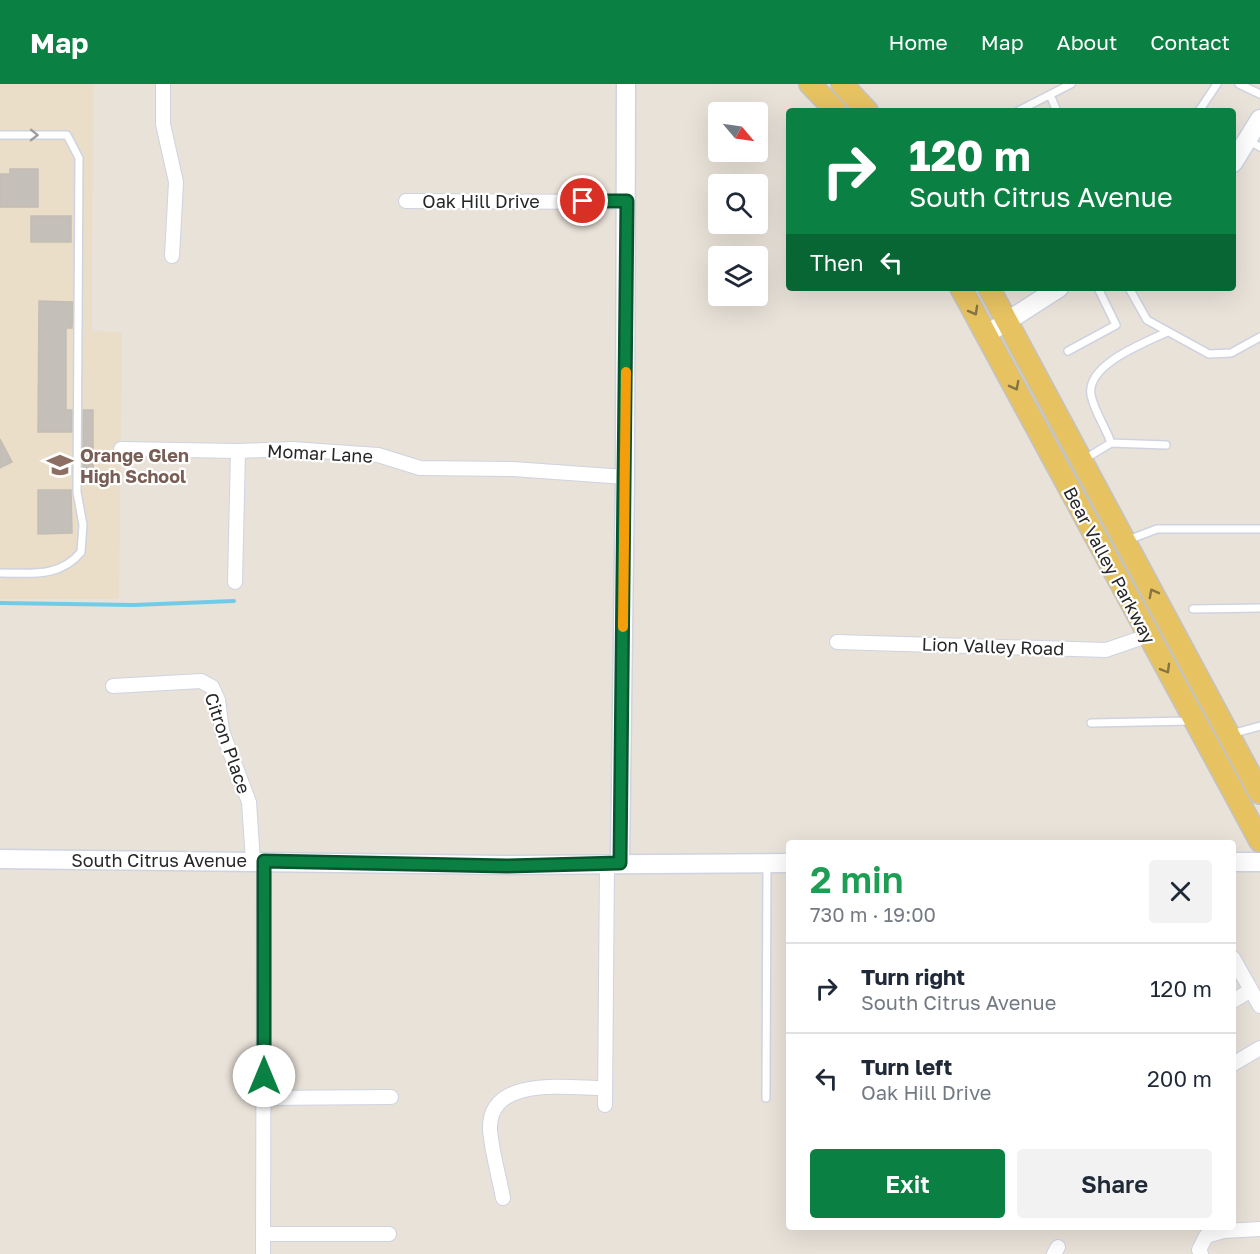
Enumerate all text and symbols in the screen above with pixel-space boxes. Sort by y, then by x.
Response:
text: Map [30,26,88,59]
text: Home [888,29,948,55]
text: Map [981,29,1024,55]
text: About [1057,29,1117,55]
text: Contact [1150,29,1230,55]
north arrow [708,102,768,162]
map controls [708,102,768,306]
one-way arrow [29,129,38,141]
text: 120 m [909,130,1031,180]
icon: right [810,132,888,210]
button: search [708,174,768,234]
pin [557,175,608,226]
text: South Citrus Avenue [909,181,1173,213]
icon: arrive [566,184,599,217]
street label: Oak Hill Drive [422,190,540,212]
button: layers [708,246,768,306]
icon: left [875,246,908,279]
text: Then [810,249,863,276]
one-way arrow [967,305,978,315]
one-way arrow [1007,380,1019,391]
street label: Momar Lane [266,439,374,467]
place label: Orange Glen High School [80,444,189,487]
school or university icon: Orange Glen High School [45,450,75,480]
street label: Bear Valley Parkway [1059,483,1161,647]
one-way arrow [1149,589,1160,600]
street label: Lion Valley Road [921,633,1065,659]
one-way arrow [1159,663,1170,673]
street label: Citron Place [200,690,256,796]
street label: South Citrus Avenue [71,849,247,871]
text: 2 min [810,858,904,901]
button: close [1149,860,1212,923]
text: 730 m · 19:00 [810,902,936,926]
text: Turn right [861,963,965,990]
icon: right [810,972,843,1005]
text: 120 m [1150,975,1212,1002]
text: South Citrus Avenue [861,990,1056,1014]
position arrow [232,1044,296,1108]
text: Turn left [861,1053,952,1080]
icon: left [810,1062,843,1095]
text: 200 m [1147,1065,1212,1092]
text: Oak Hill Drive [861,1080,991,1104]
button: Exit [810,1149,1005,1218]
button: Share [1017,1149,1212,1218]

